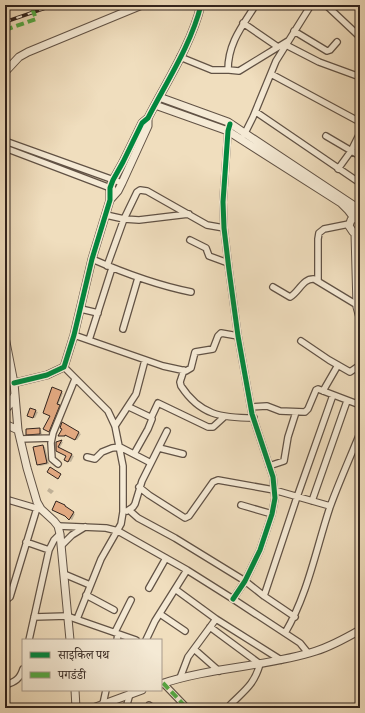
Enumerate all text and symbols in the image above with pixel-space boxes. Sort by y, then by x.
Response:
legend [22,639,162,691]
text: साइकिल पथ [57,647,110,663]
text: पगडंडी [57,667,87,683]

